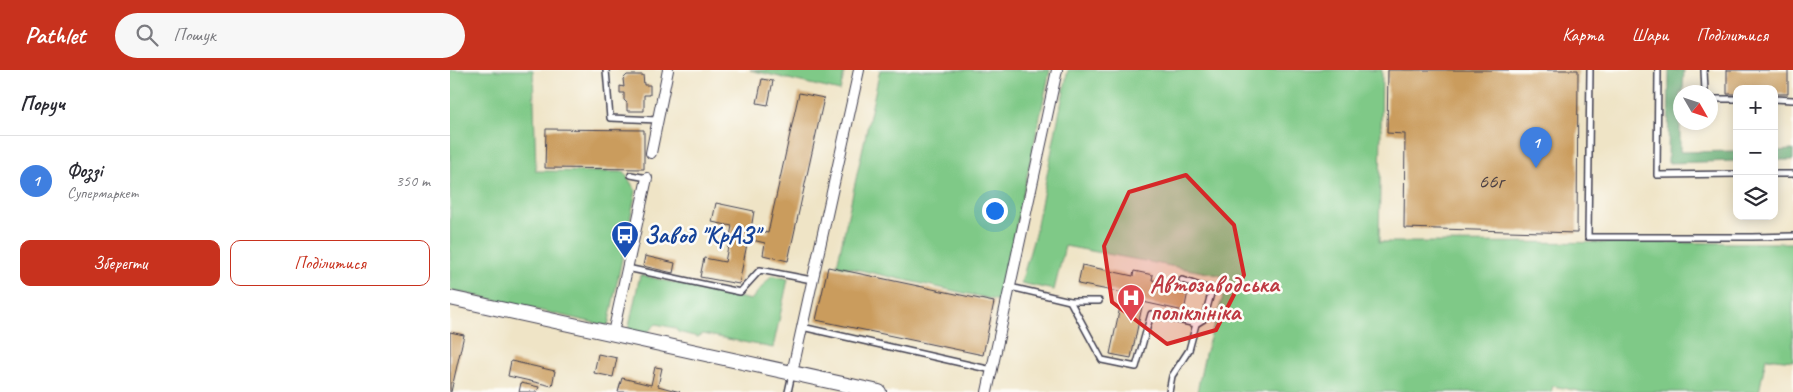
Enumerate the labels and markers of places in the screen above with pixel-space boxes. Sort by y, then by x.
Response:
pin: 1 [1520,127,1552,168]
bus stop icon: Завод "КрАЗ" [610,220,640,259]
place label: Завод "КрАЗ" [644,220,764,250]
place label: Автозаводська поліклініка [1150,269,1281,327]
hospital icon: Автозаводська поліклініка [1116,283,1146,322]

